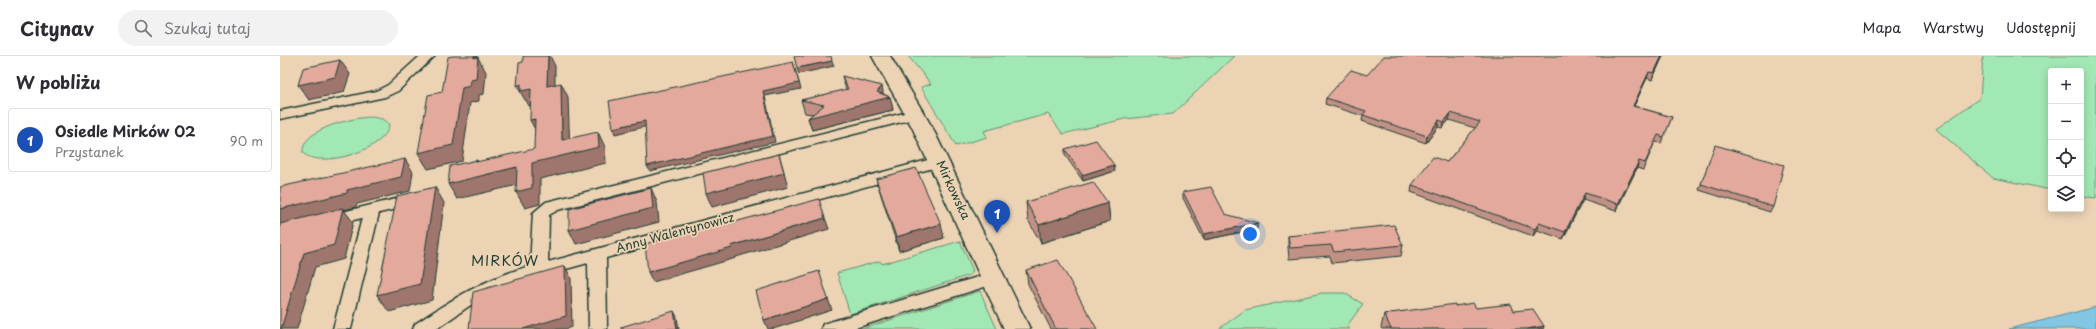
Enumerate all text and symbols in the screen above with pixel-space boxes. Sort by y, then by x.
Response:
search box [118,10,398,46]
text: Citynav [20,14,94,42]
text: Szukaj tutaj [164,16,250,39]
icon: search [132,17,154,39]
text: Mapa [1863,17,1901,38]
text: Warstwy [1923,17,1984,38]
text: Udostępnij [2006,17,2076,38]
map controls [2048,68,2084,212]
button: + [2048,68,2084,104]
text: W pobliżu [16,69,101,95]
button: − [2048,104,2084,140]
text: Osiedle Mirków 02 [55,119,195,142]
text: 1 [27,131,33,150]
text: 90 m [230,131,263,150]
button: locate [2048,140,2084,176]
text: Przystanek [55,142,124,161]
street label: Mirkowska [932,157,976,223]
button: layers [2048,176,2084,212]
pin: 1 [984,200,1010,233]
street label: Anny Walentynowicz [614,207,736,256]
your location [1240,224,1260,244]
district label: MIRKÓW [471,250,539,271]

